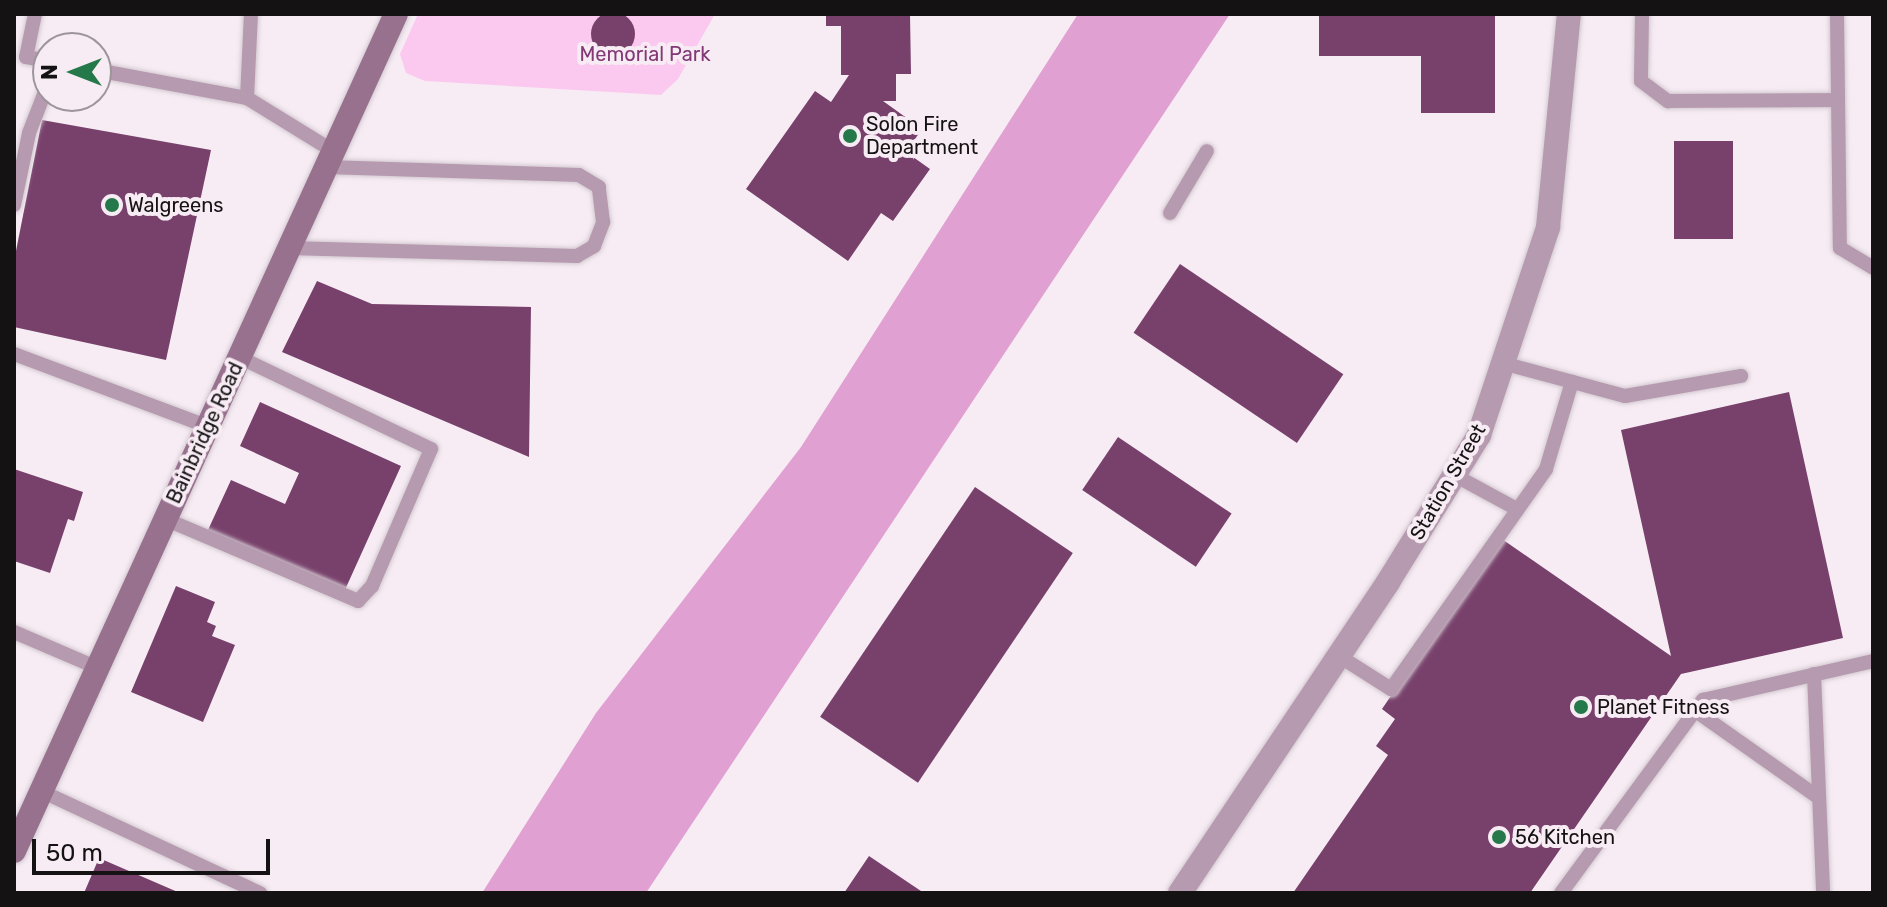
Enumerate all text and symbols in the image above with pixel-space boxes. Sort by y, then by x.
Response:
north arrow [32,32,112,112]
park label: Memorial Park [579,42,711,66]
text: N [36,64,63,80]
place label: Solon Fire Department [866,112,978,159]
marker: Solon Fire Department [841,127,859,145]
place label: Walgreens [128,193,224,217]
marker: Walgreens [103,196,121,214]
street label: Bainbridge Road [162,359,248,507]
street label: Station Street [1405,420,1491,544]
place label: Planet Fitness [1597,695,1730,719]
marker: Planet Fitness [1572,698,1590,716]
scale bar [36,823,274,873]
place label: 56 Kitchen [1515,825,1615,849]
marker: 56 Kitchen [1490,828,1508,846]
text: 50 m [46,839,103,867]

